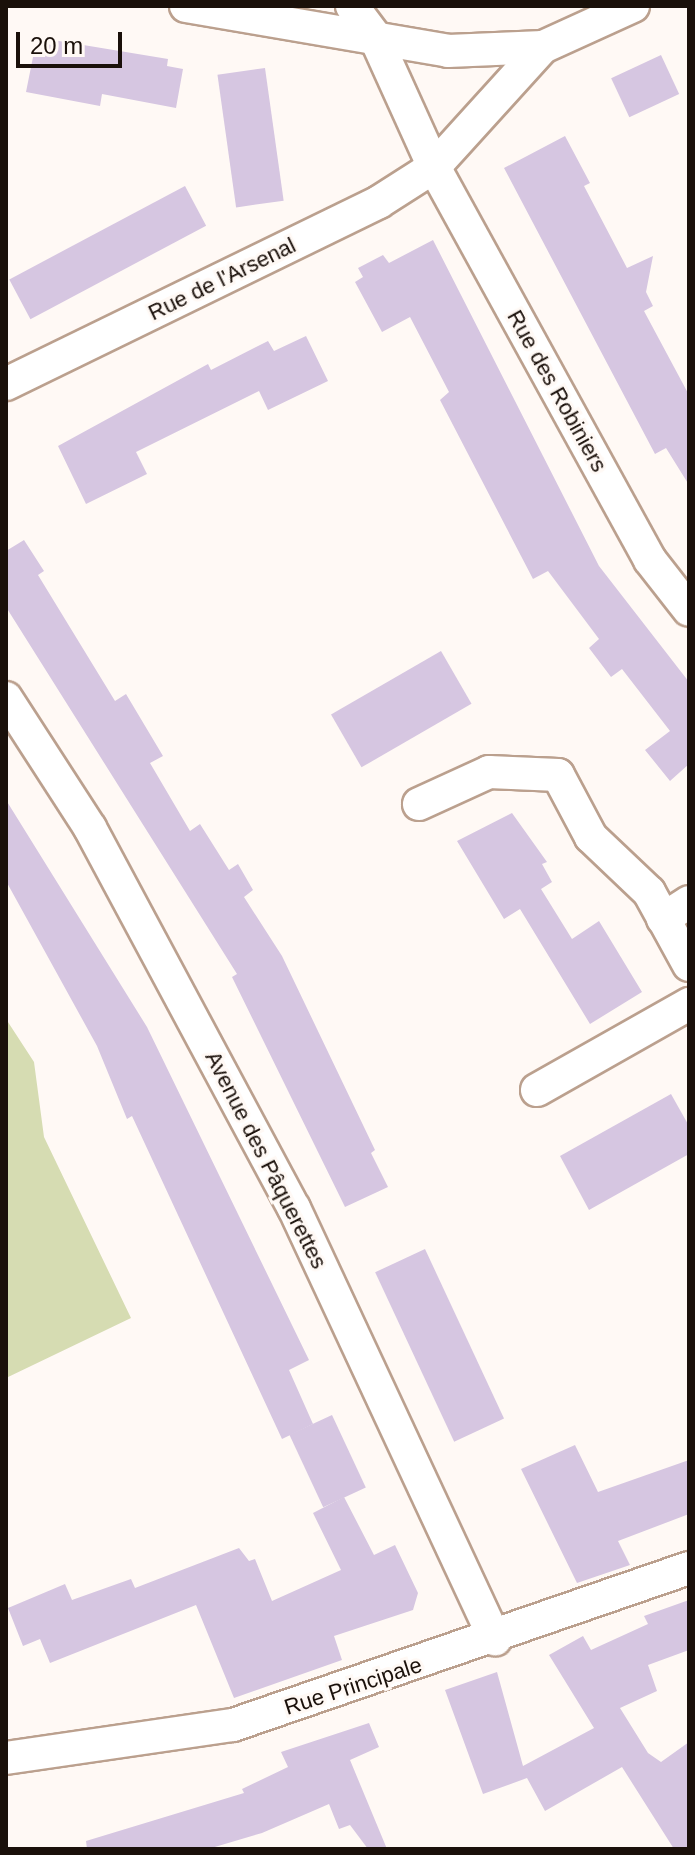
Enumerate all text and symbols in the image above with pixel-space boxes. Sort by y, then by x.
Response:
scale bar [20,16,126,66]
text: 20 m [30,32,83,59]
street label: Rue de l'Arsenal [144,232,300,326]
street label: Rue des Robiniers [502,305,612,477]
street label: Avenue des Pâquerettes [200,1047,332,1273]
street label: Rue Principale [281,1651,425,1721]

